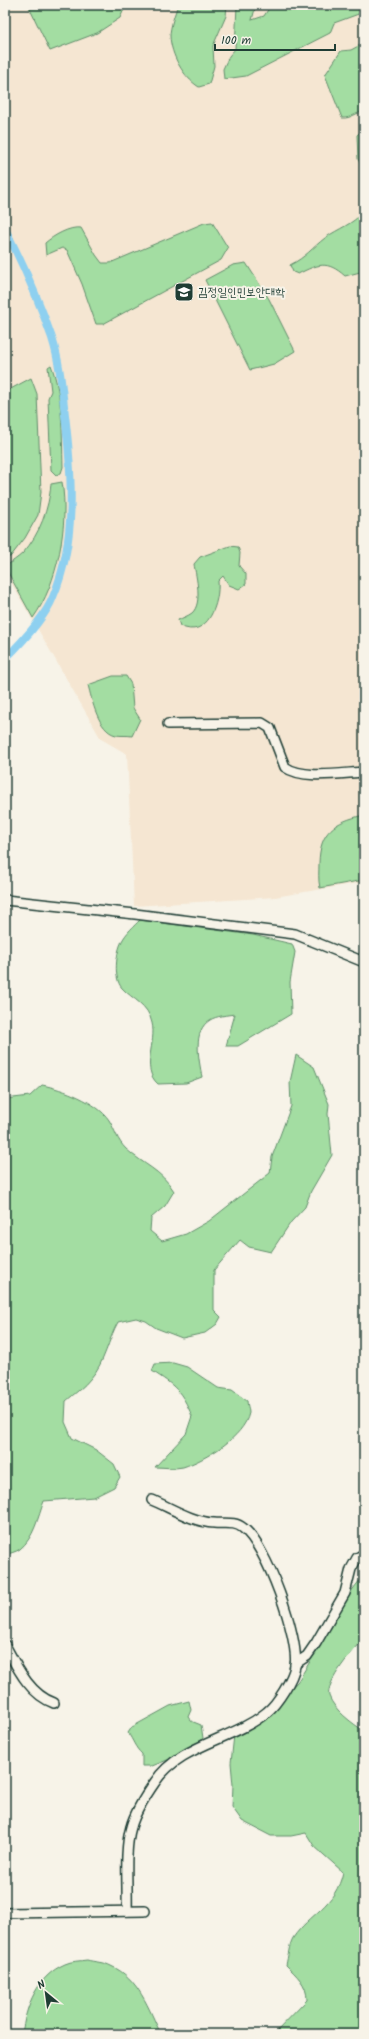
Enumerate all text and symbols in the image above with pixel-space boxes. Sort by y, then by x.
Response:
scale bar [215,26,335,52]
text: 100 m [221,31,252,50]
school or university icon: 김정일인민보안대학 [173,281,195,303]
place label: 김정일인민보안대학 [198,283,285,302]
north arrow [26,1973,66,2013]
text: N [34,1976,49,1995]

